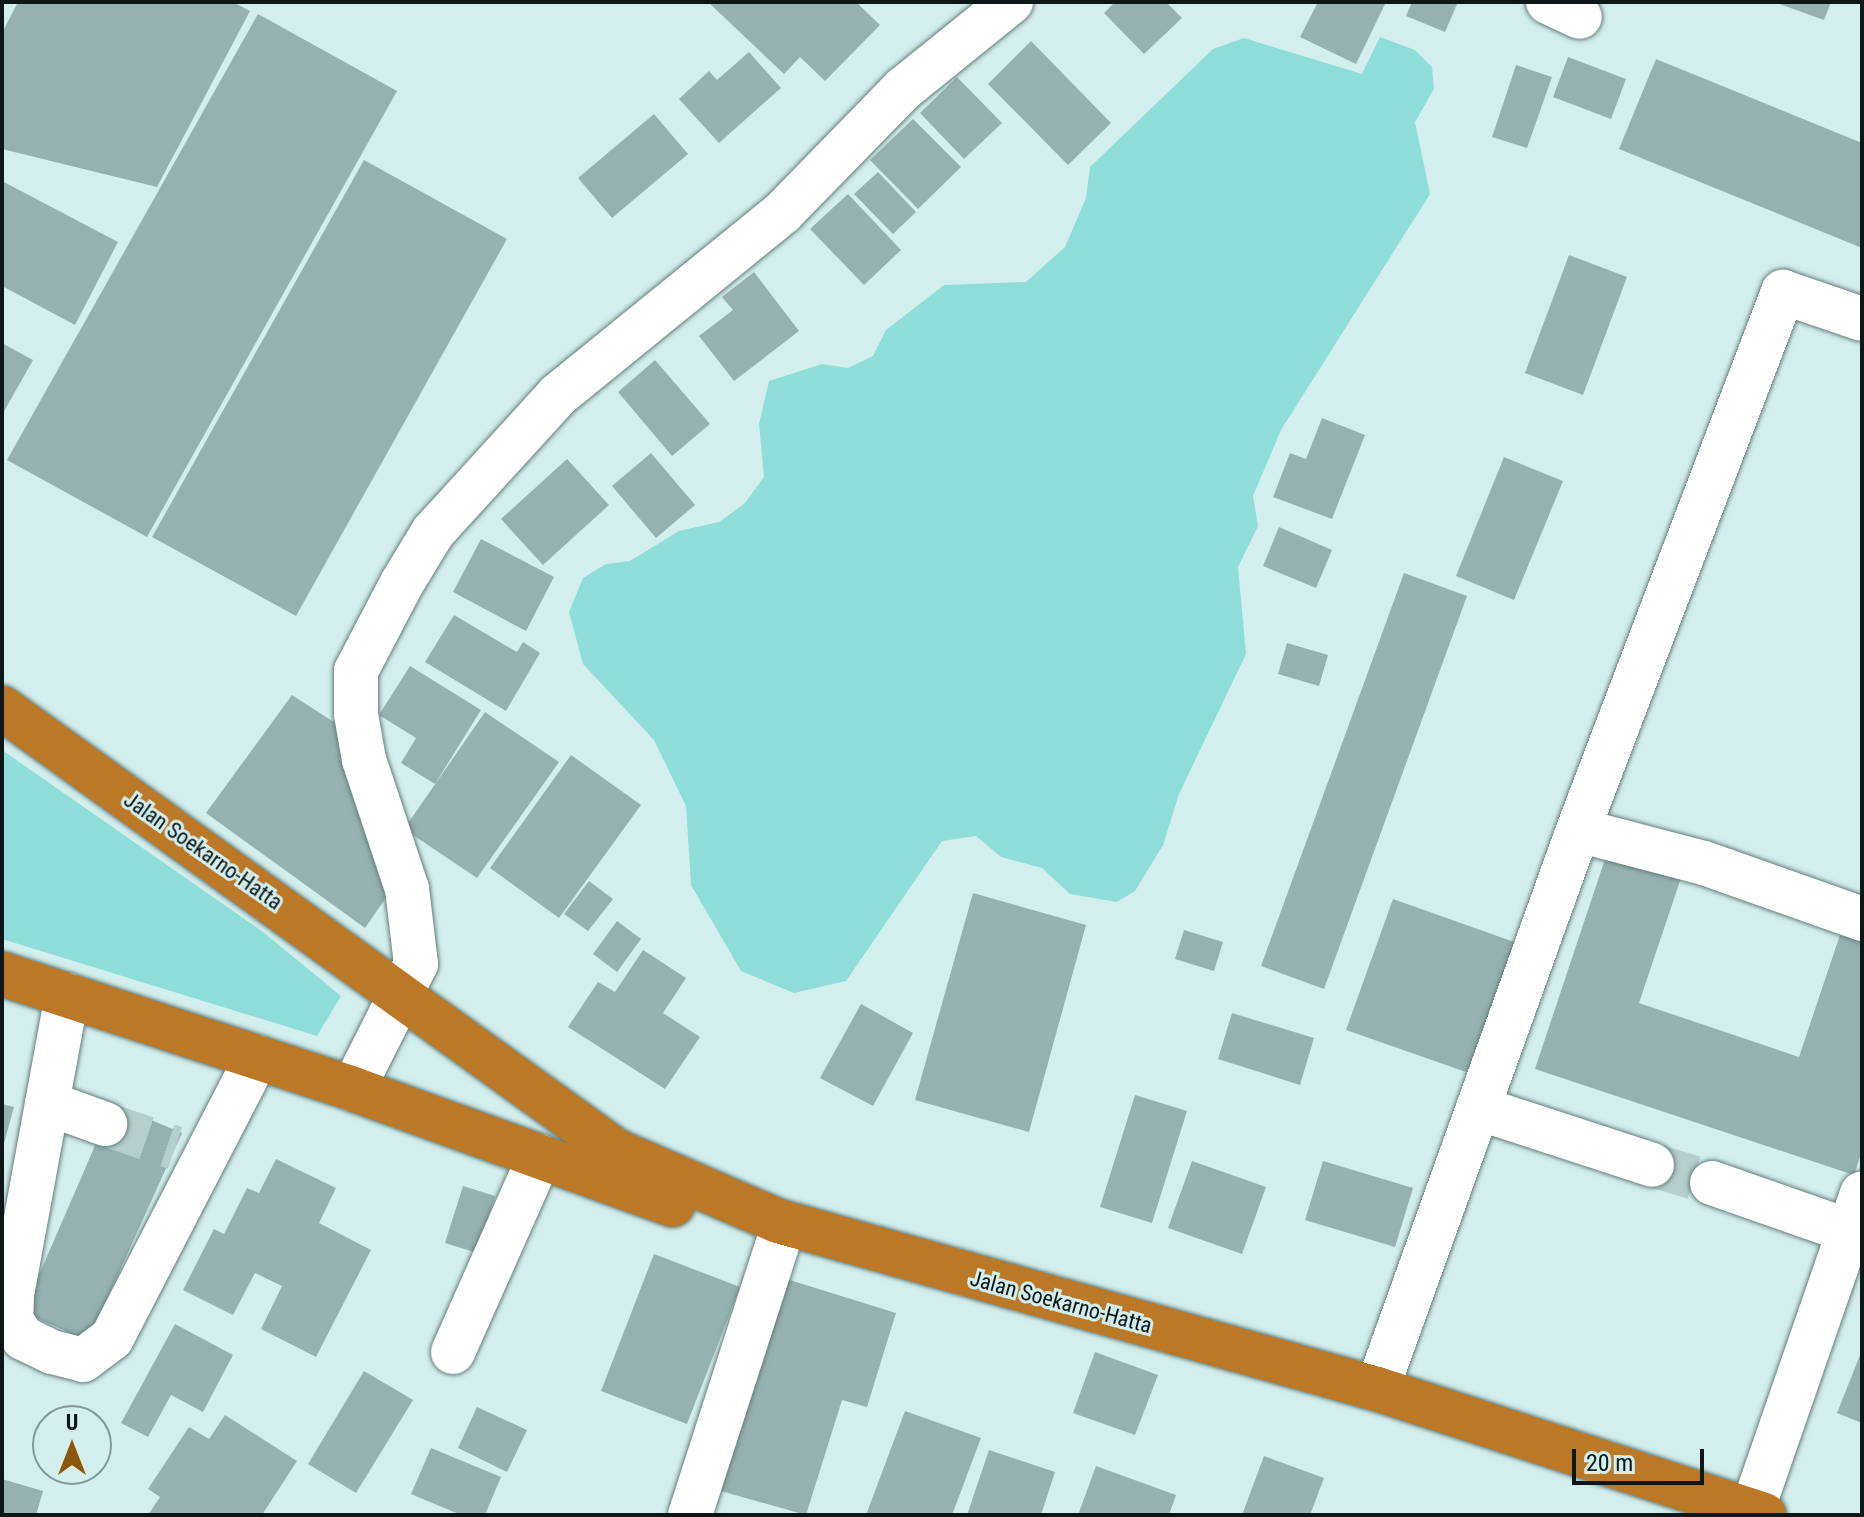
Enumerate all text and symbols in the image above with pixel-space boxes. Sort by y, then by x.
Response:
street label: Jalan Soekarno-Hatta [119,786,287,916]
street label: Jalan Soekarno-Hatta [967,1265,1155,1339]
north arrow [32,1405,112,1485]
text: U [66,1410,78,1435]
scale bar [1576,1433,1708,1483]
text: 20 m [1586,1449,1633,1477]

